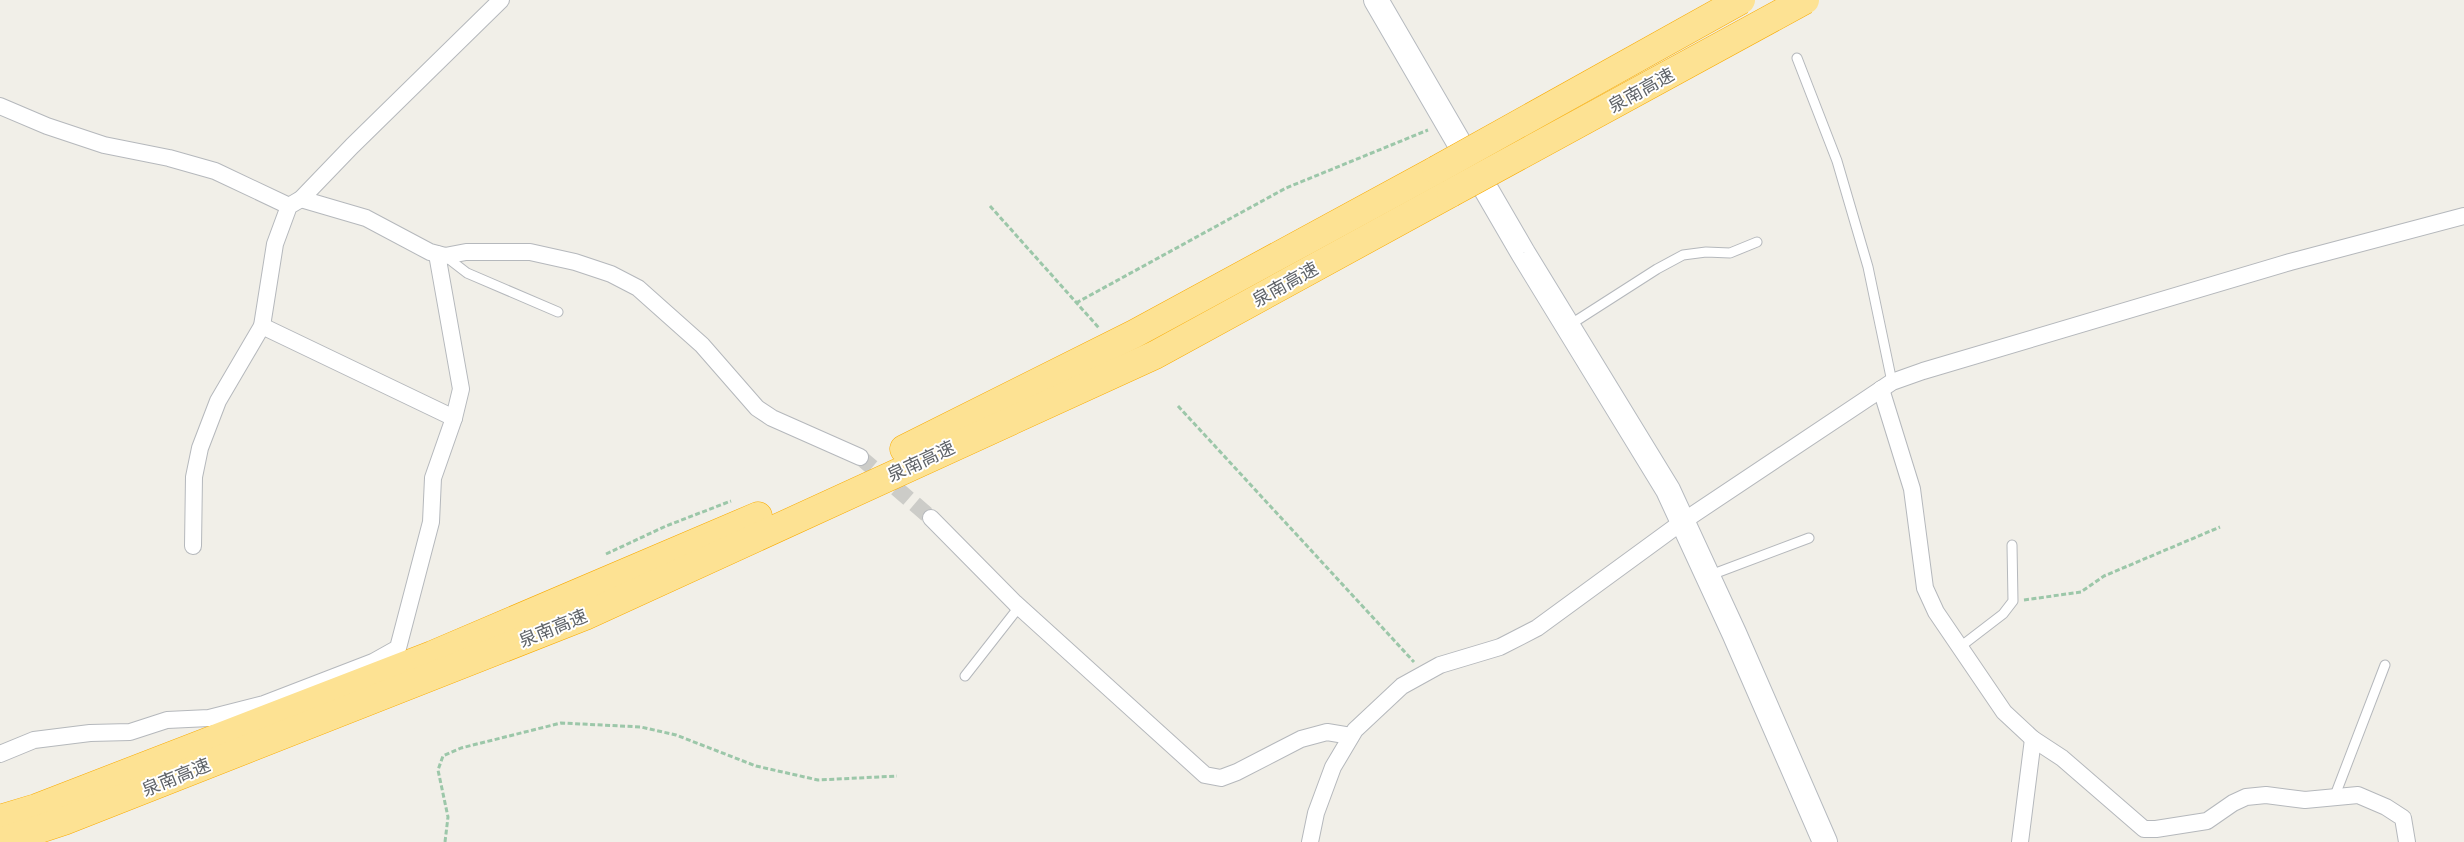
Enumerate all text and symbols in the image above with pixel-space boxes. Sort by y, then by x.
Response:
street label: 泉南高速 [1604,62,1678,118]
street label: 泉南高速 [1248,256,1322,312]
street label: 泉南高速 [884,435,958,487]
street label: 泉南高速 [515,604,591,652]
street label: 泉南高速 [138,753,214,801]

